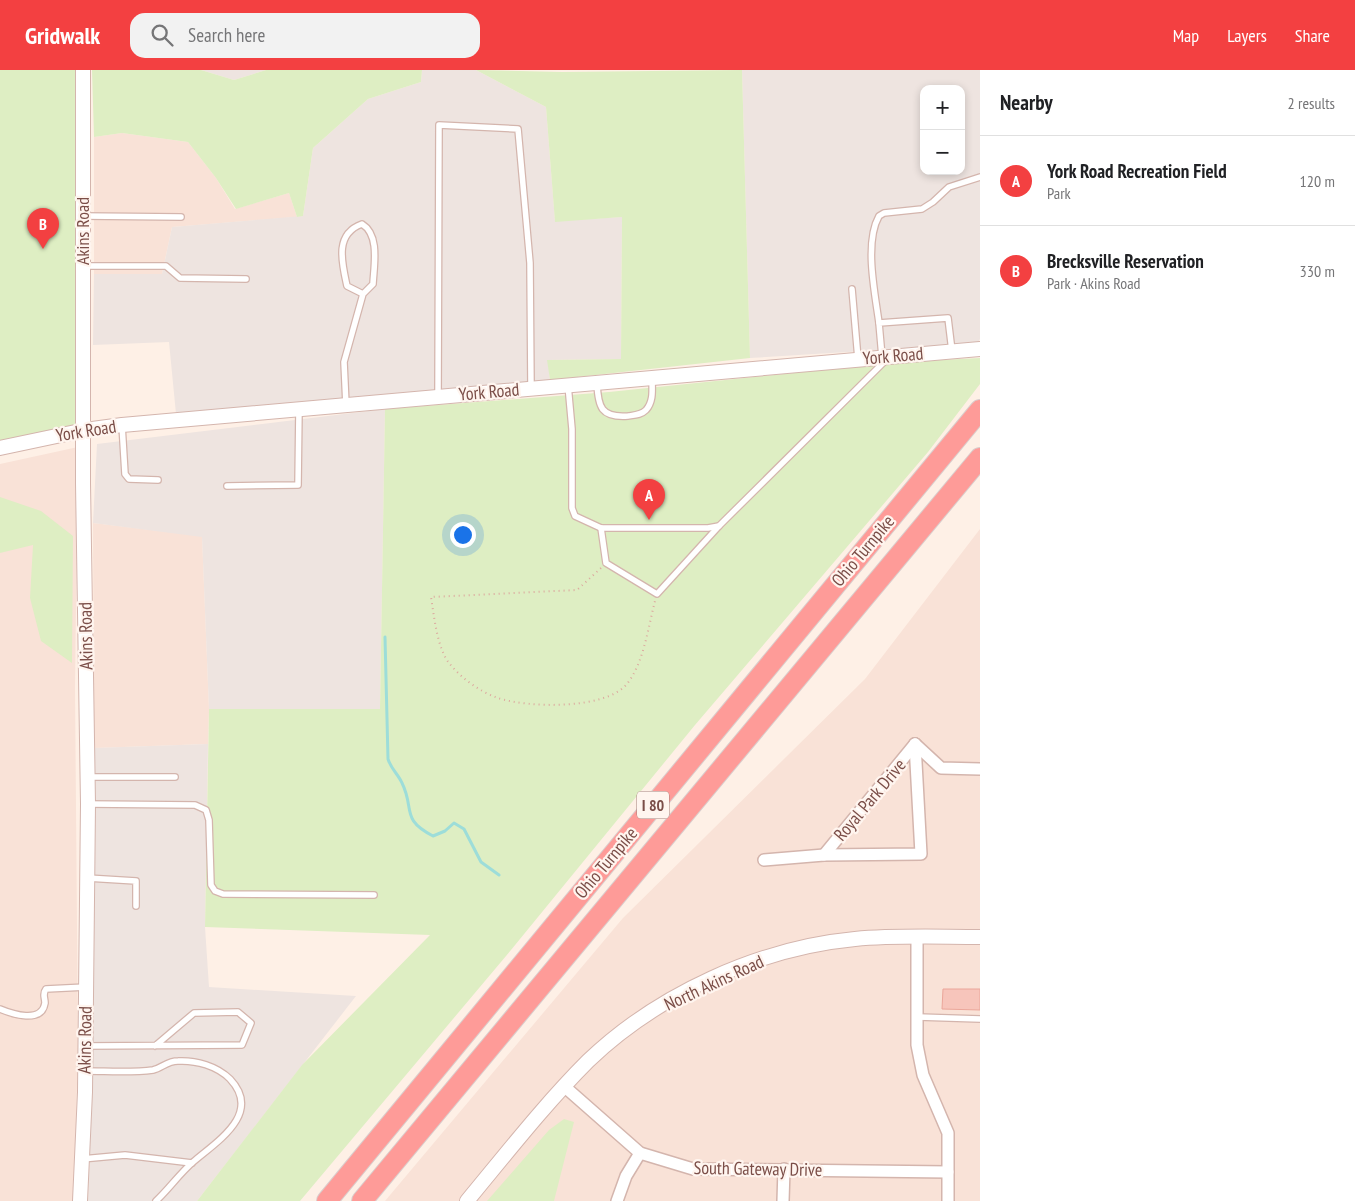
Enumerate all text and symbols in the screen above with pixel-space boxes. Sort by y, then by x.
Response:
search box [130,13,480,58]
text: Gridwalk [25,20,100,51]
icon: search [148,21,176,49]
text: Search here [188,23,265,47]
text: Map [1173,24,1199,47]
text: Layers [1227,24,1267,47]
text: Share [1295,24,1330,47]
map controls [920,85,965,175]
button: + [920,85,965,130]
text: Nearby [1000,89,1053,116]
text: 2 results [1288,93,1335,113]
button: − [920,130,965,175]
text: York Road Recreation Field [1047,159,1227,183]
text: A [1012,171,1020,191]
text: 120 m [1300,171,1335,191]
text: Park [1047,183,1071,203]
street label: Akins Road [71,197,94,265]
pin: B [27,208,59,249]
text: Brecksville Reservation [1047,249,1204,273]
text: B [1012,261,1020,281]
text: 330 m [1300,261,1335,281]
text: Park · Akins Road [1047,273,1141,293]
street label: York Road [862,341,924,370]
street label: York Road [458,377,520,406]
street label: York Road [54,414,118,447]
pin: A [633,479,665,520]
street label: Ohio Turnpike [826,510,899,591]
your location [450,522,476,548]
street label: Akins Road [73,602,98,670]
street label: Royal Park Drive [829,754,911,846]
road number: I 80 [637,792,669,818]
street label: Ohio Turnpike [569,822,642,903]
street label: North Akins Road [660,950,767,1016]
street label: Akins Road [72,1006,97,1074]
street label: South Gateway Drive [693,1156,823,1181]

